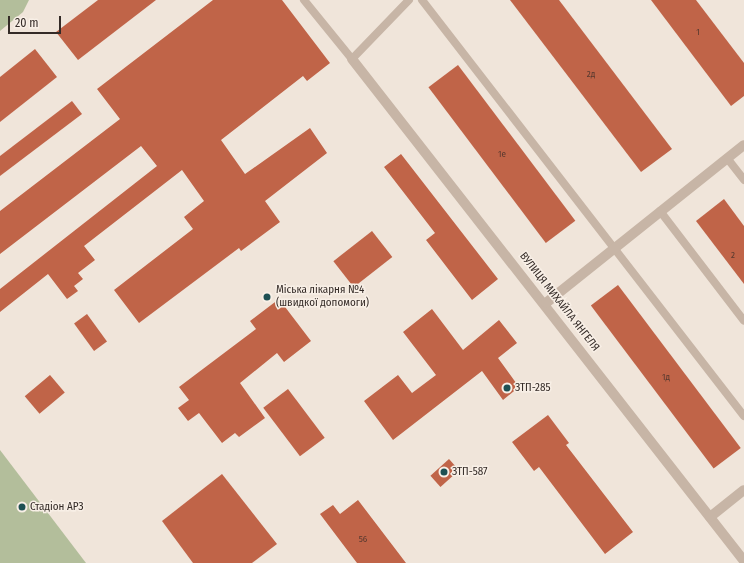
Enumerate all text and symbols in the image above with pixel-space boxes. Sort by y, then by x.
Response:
scale bar [10,8,63,34]
text: 20 m [15,16,39,30]
house number: 1 [696,27,700,37]
house number: 2д [587,69,595,79]
house number: 1е [498,149,506,159]
street label: ВУЛИЦЯ МИХАЙЛА ЯНГЕЛЯ [516,250,602,354]
house number: 2 [731,250,735,260]
place label: Міська лікарня №4 (швидкої допомоги) [276,284,369,310]
marker: Міська лікарня №4 (швидкої допомоги) [261,291,273,303]
house number: 1д [662,372,670,382]
place label: ЗТП-285 [515,381,551,395]
marker: ЗТП-285 [502,383,512,393]
place label: ЗТП-587 [452,465,488,479]
marker: ЗТП-587 [439,467,449,477]
place label: Стадіон АРЗ [30,500,83,514]
marker: Стадіон АРЗ [17,502,27,512]
house number: 56 [359,534,367,544]

